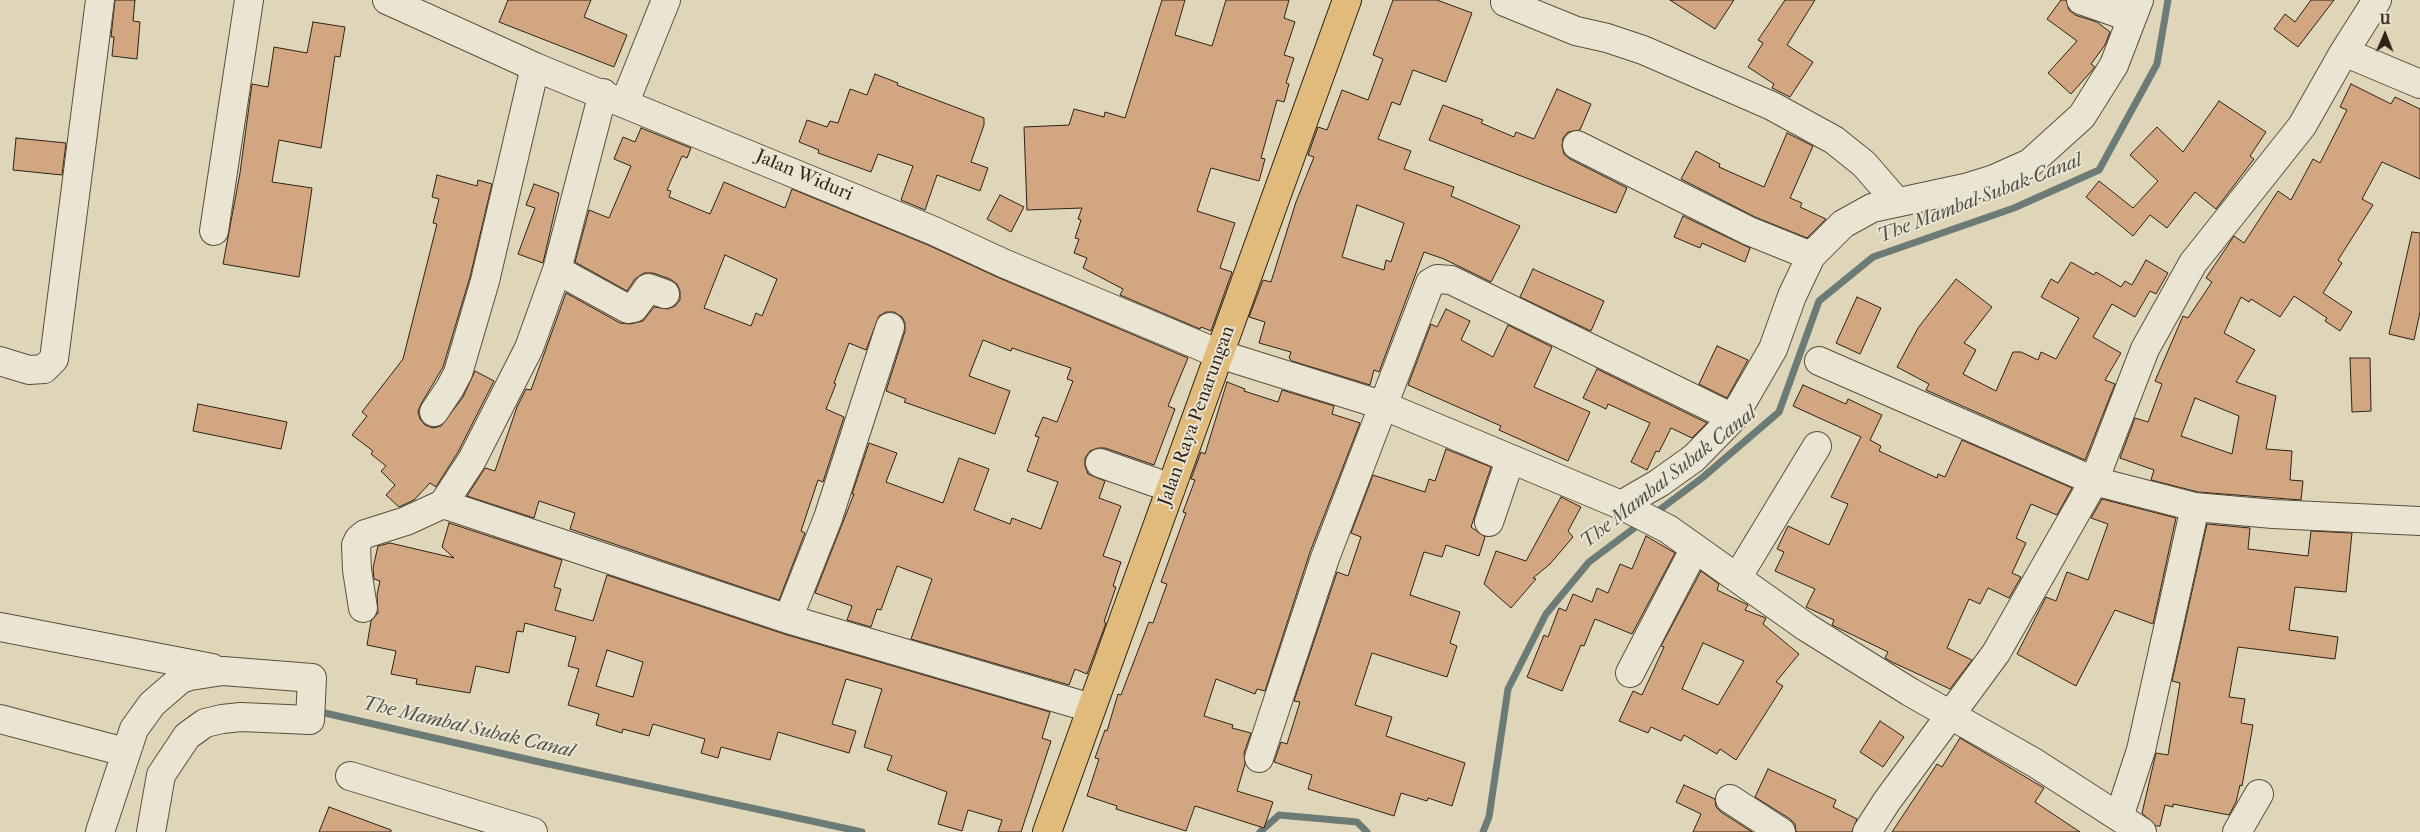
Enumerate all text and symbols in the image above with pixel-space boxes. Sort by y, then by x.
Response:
north arrow [2360,10,2410,60]
text: U [2380,11,2391,28]
street label: Jalan Widuri [752,145,856,207]
water label: The Mambal Subak Canal [1875,149,2085,249]
street label: Jalan Raya Penarungan [1154,323,1240,509]
water label: The Mambal Subak Canal [1576,402,1762,554]
water label: The Mambal Subak Canal [360,692,576,764]

